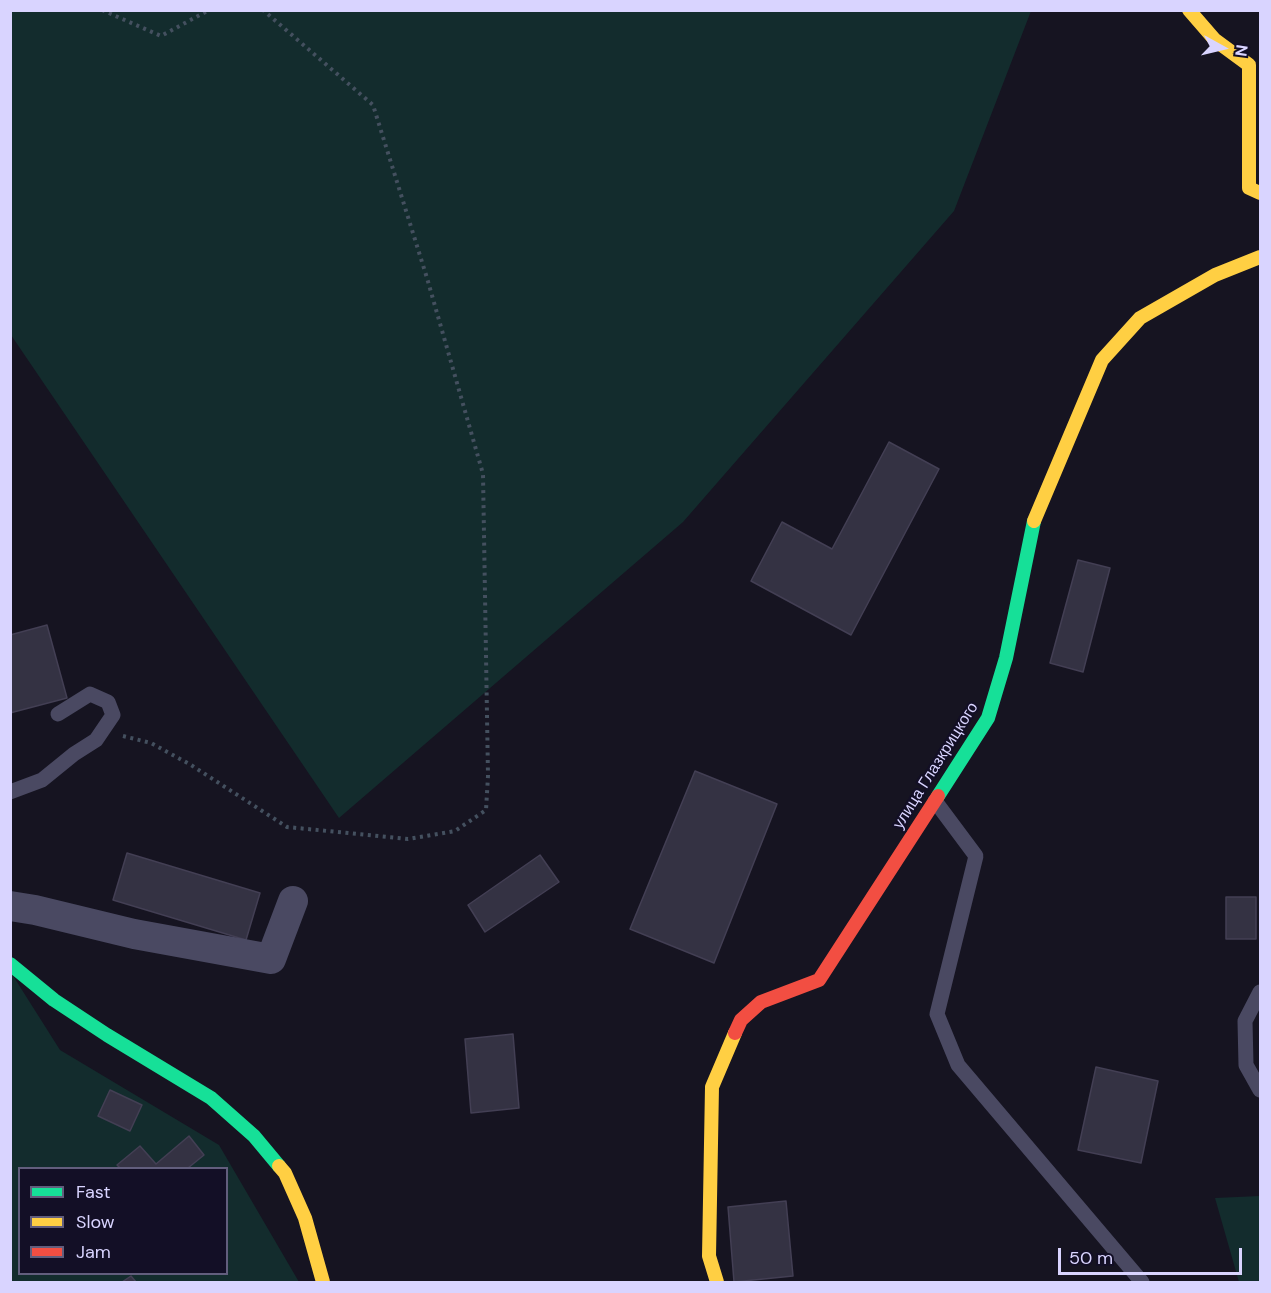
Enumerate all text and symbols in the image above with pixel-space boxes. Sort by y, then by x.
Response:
north arrow [1193,18,1253,78]
text: N [1230,43,1253,58]
street label: улица Глазкрицкого [889,699,983,833]
legend [18,1167,228,1275]
text: Fast [76,1180,111,1204]
text: Slow [76,1210,115,1234]
scale bar [1061,1236,1246,1274]
text: Jam [76,1240,111,1264]
text: 50 m [1069,1246,1113,1270]

